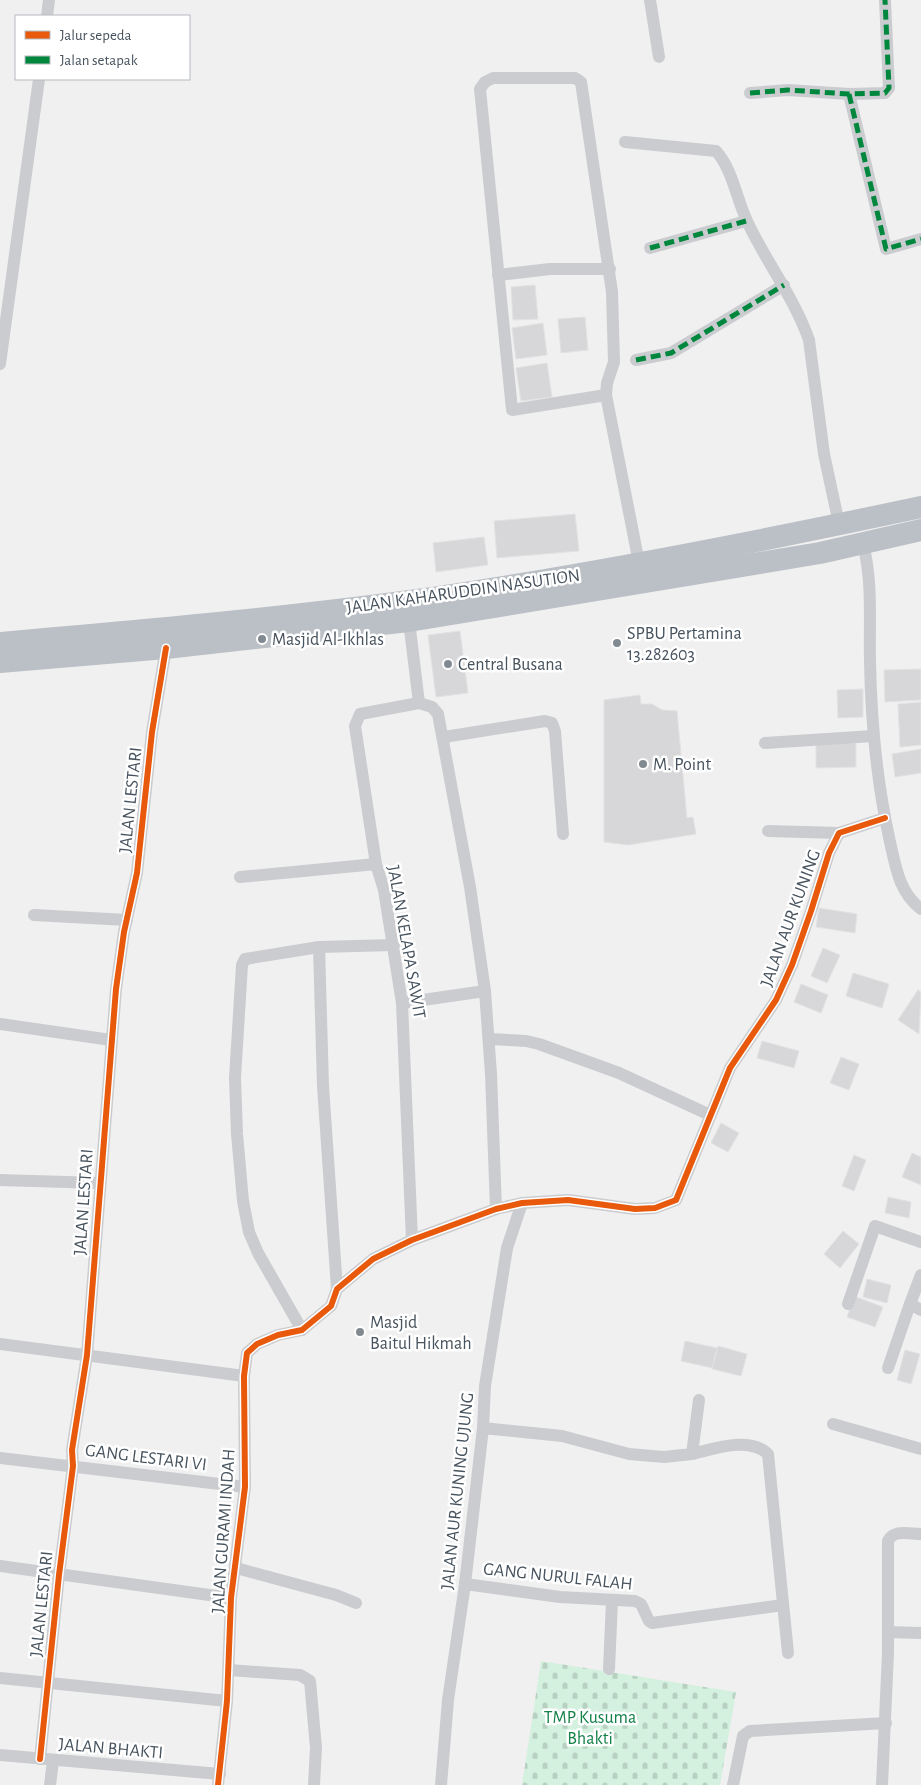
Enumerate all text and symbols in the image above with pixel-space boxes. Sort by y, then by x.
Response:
legend [15,15,190,80]
text: Jalur sepeda [60,28,132,43]
text: Jalan setapak [60,53,138,68]
street label: JALAN KAHARUDDIN NASUTION [345,567,581,617]
place label: SPBU Pertamina 13.282603 [627,625,742,664]
place label: Masjid Al-Ikhlas [272,631,384,649]
marker: Masjid Al-Ikhlas [256,633,268,645]
marker: SPBU Pertamina 13.282603 [611,637,623,649]
place label: Central Busana [458,656,563,674]
marker: Central Busana [442,658,454,670]
street label: JALAN LESTARI [116,746,146,854]
place label: M. Point [653,756,711,774]
marker: M. Point [637,758,649,770]
street label: JALAN AUR KUNING [758,847,824,989]
street label: JALAN KELAPA SAWIT [384,864,428,1020]
street label: JALAN LESTARI [71,1148,97,1256]
place label: Masjid Baitul Hikmah [370,1314,472,1353]
marker: Masjid Baitul Hikmah [354,1326,366,1338]
street label: JALAN AUR KUNING UJUNG [439,1392,477,1591]
street label: GANG LESTARI VI [84,1442,208,1474]
street label: JALAN GURAMI INDAH [209,1448,239,1614]
street label: JALAN LESTARI [27,1550,57,1658]
street label: GANG NURUL FALAH [482,1560,633,1594]
park label: TMP Kusuma Bhakti [544,1709,636,1748]
street label: JALAN BHAKTI [58,1735,164,1763]

